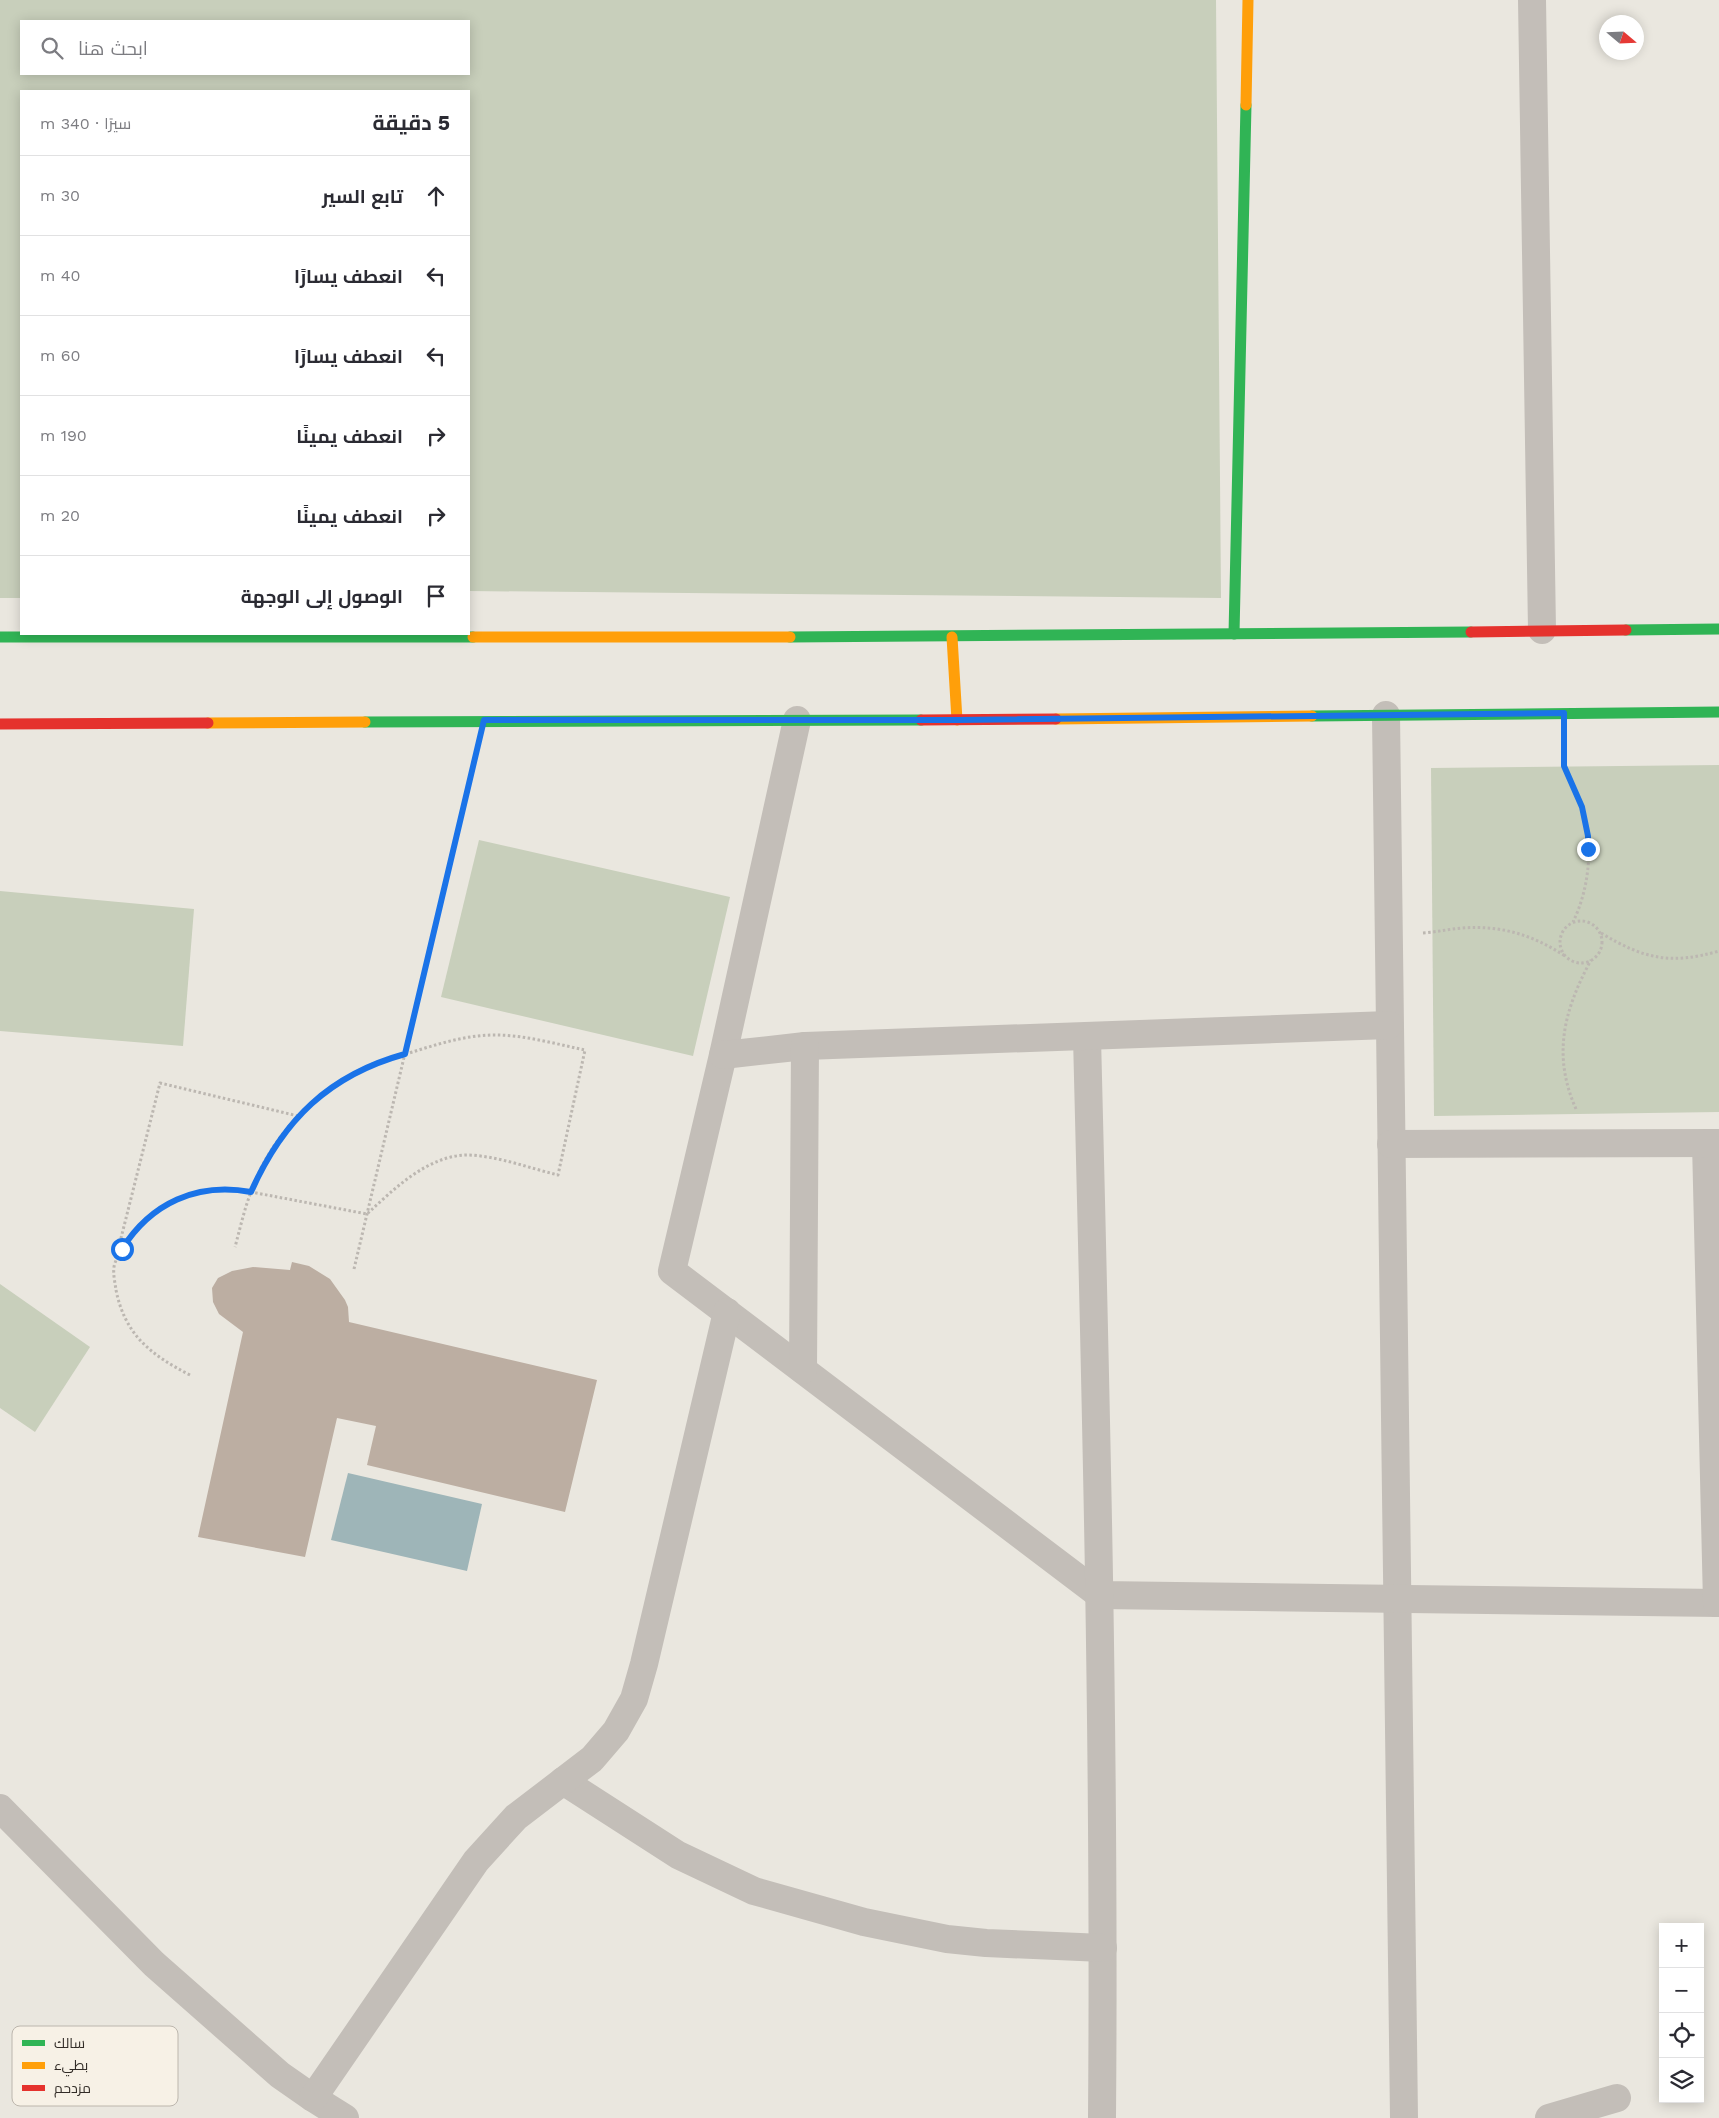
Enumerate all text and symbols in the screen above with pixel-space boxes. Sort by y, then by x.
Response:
north arrow [1599,15,1644,60]
search box [20,20,470,75]
icon: search [38,34,66,62]
text: ابحث هنا [78,37,148,60]
text: 5 دقيقة [372,110,450,135]
text: سيرًا · 340 m [40,114,131,133]
icon: ahead [422,182,450,210]
text: تابع السير [322,185,403,208]
text: 30 m [40,186,80,205]
icon: left [422,262,450,290]
text: انعطف يسارًا [294,265,403,288]
text: 40 m [40,266,80,285]
icon: left [422,342,450,370]
text: انعطف يسارًا [294,345,403,368]
text: 60 m [40,346,80,365]
icon: right [422,422,450,450]
text: انعطف يمينًا [296,425,403,448]
text: 190 m [40,426,87,445]
icon: right [422,502,450,530]
text: انعطف يمينًا [296,505,403,528]
text: 20 m [40,506,80,525]
icon: arrive [422,582,450,610]
text: الوصول إلى الوجهة [241,585,403,608]
route end [1577,838,1600,861]
route start [111,1238,134,1261]
map controls [1659,1923,1704,2103]
button: + [1659,1923,1704,1968]
button: − [1659,1968,1704,2013]
button: locate [1659,2013,1704,2058]
legend [12,2026,178,2106]
text: سالك [54,2035,85,2051]
text: بطيء [54,2057,88,2077]
button: layers [1659,2058,1704,2103]
text: مزدحم [54,2080,91,2098]

